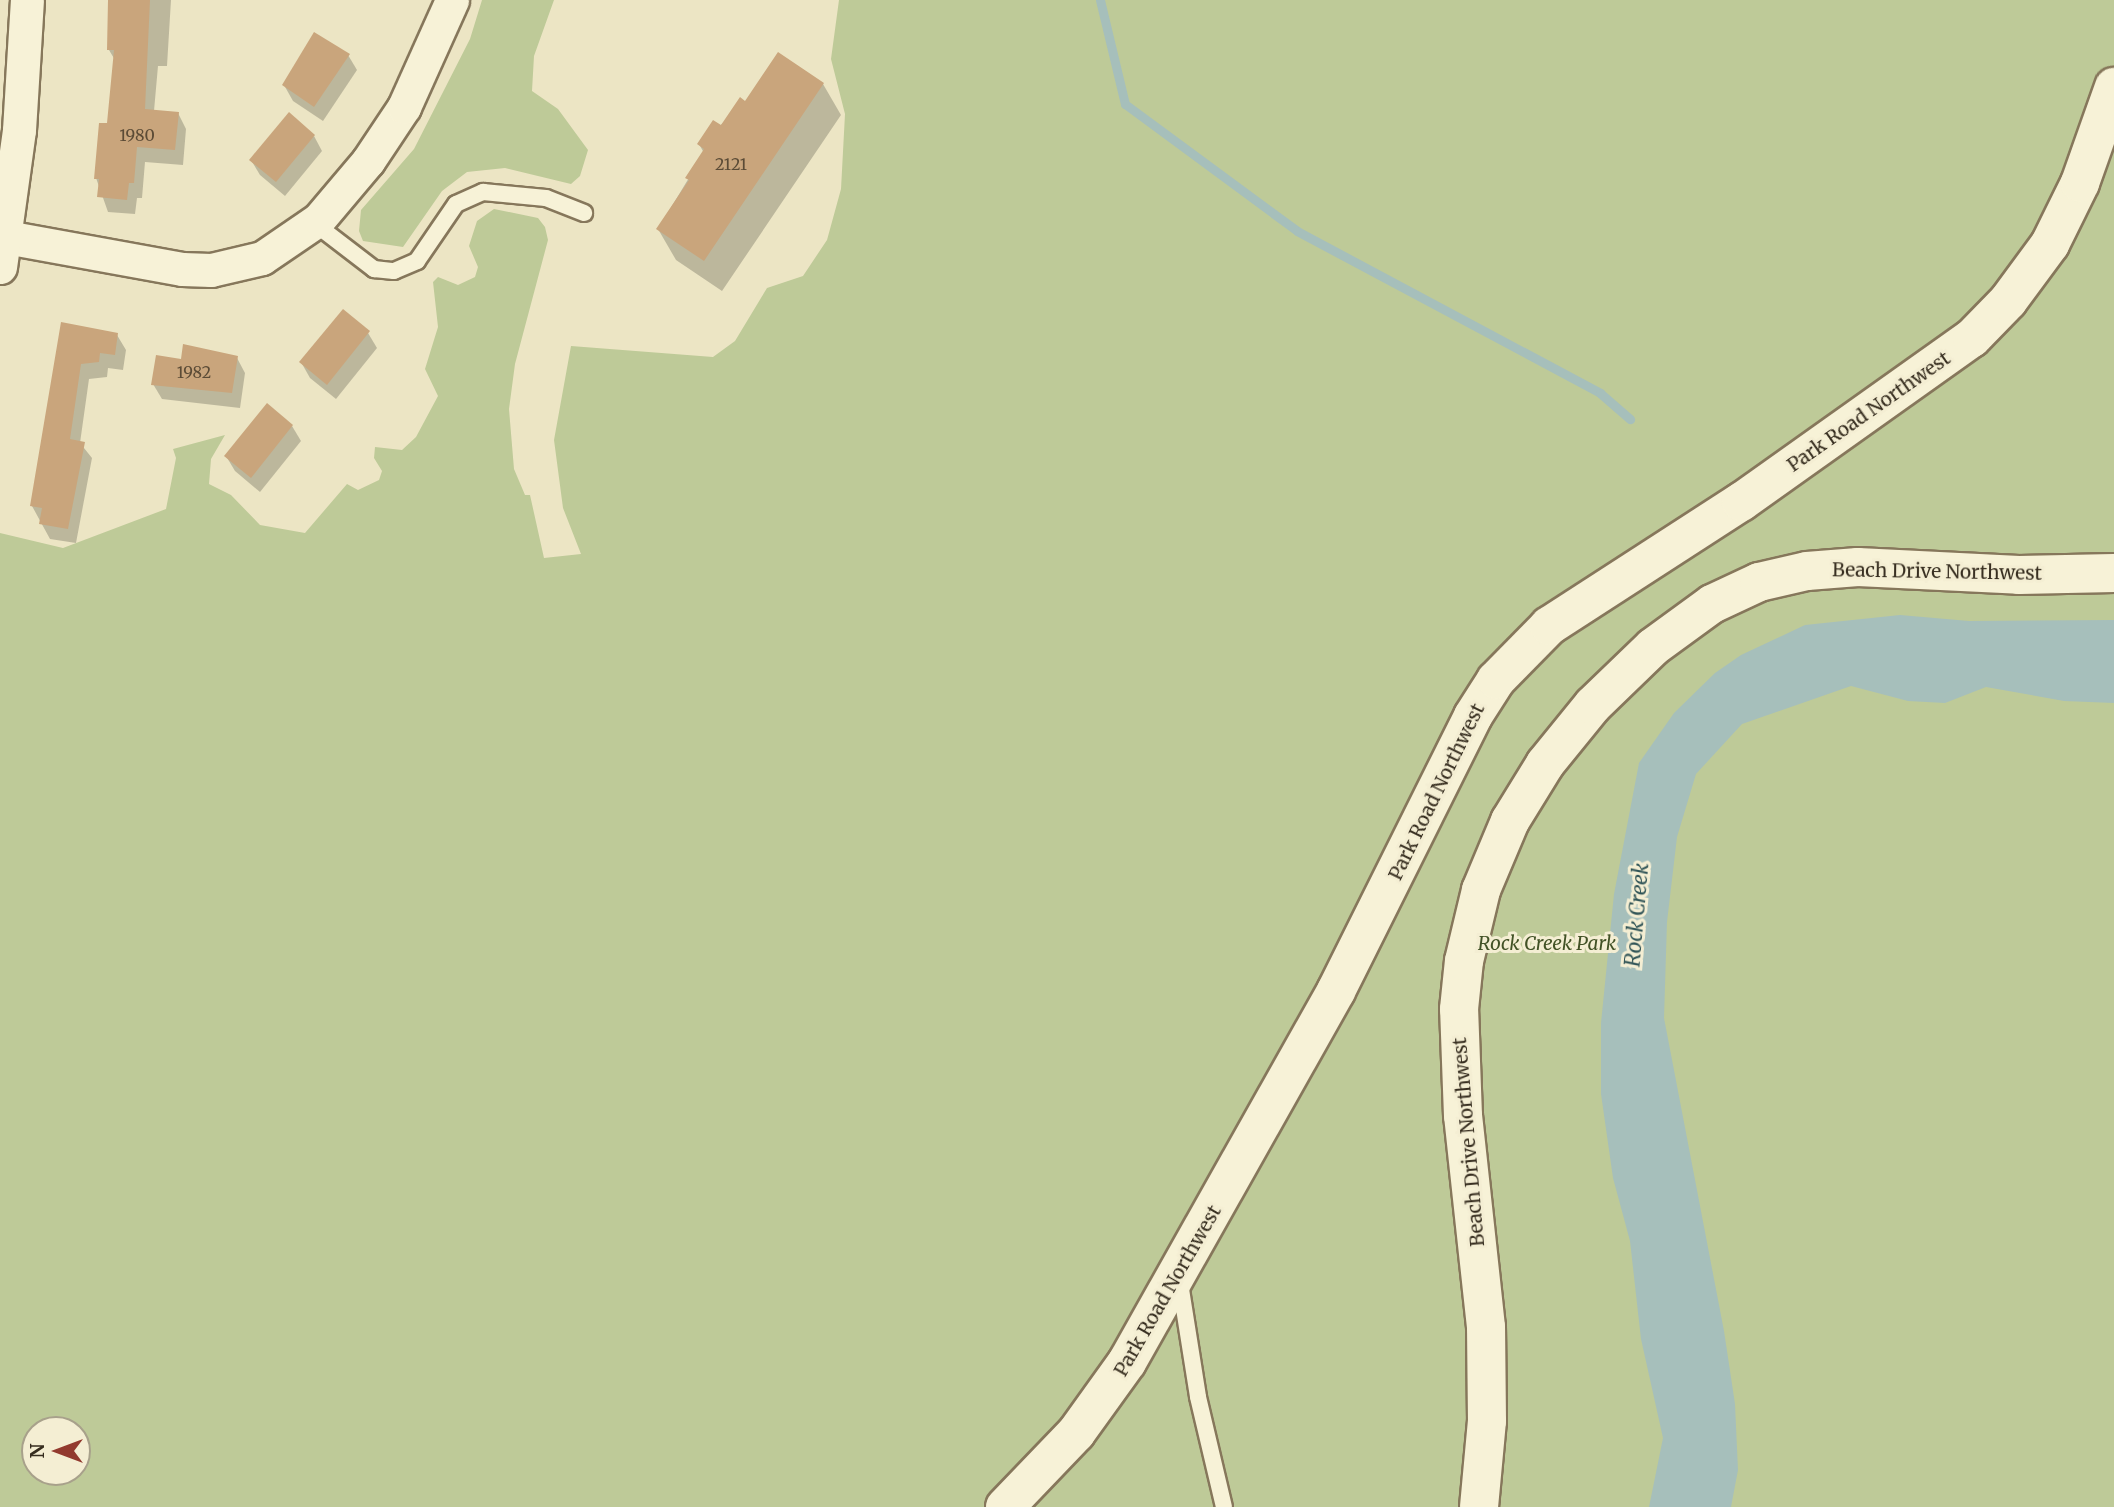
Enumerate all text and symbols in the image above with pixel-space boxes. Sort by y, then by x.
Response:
house number: 1980 [119,125,155,145]
house number: 2121 [715,154,747,174]
street label: Park Road Northwest [1783,347,1955,477]
house number: 1982 [177,362,211,382]
street label: Beach Drive Northwest [1832,559,2042,585]
street label: Park Road Northwest [1384,700,1490,884]
water label: Rock Creek [1620,862,1654,968]
park label: Rock Creek Park [1478,933,1616,955]
street label: Beach Drive Northwest [1448,1036,1490,1248]
street label: Park Road Northwest [1110,1201,1226,1381]
north arrow [21,1416,91,1486]
text: N [25,1444,49,1459]

